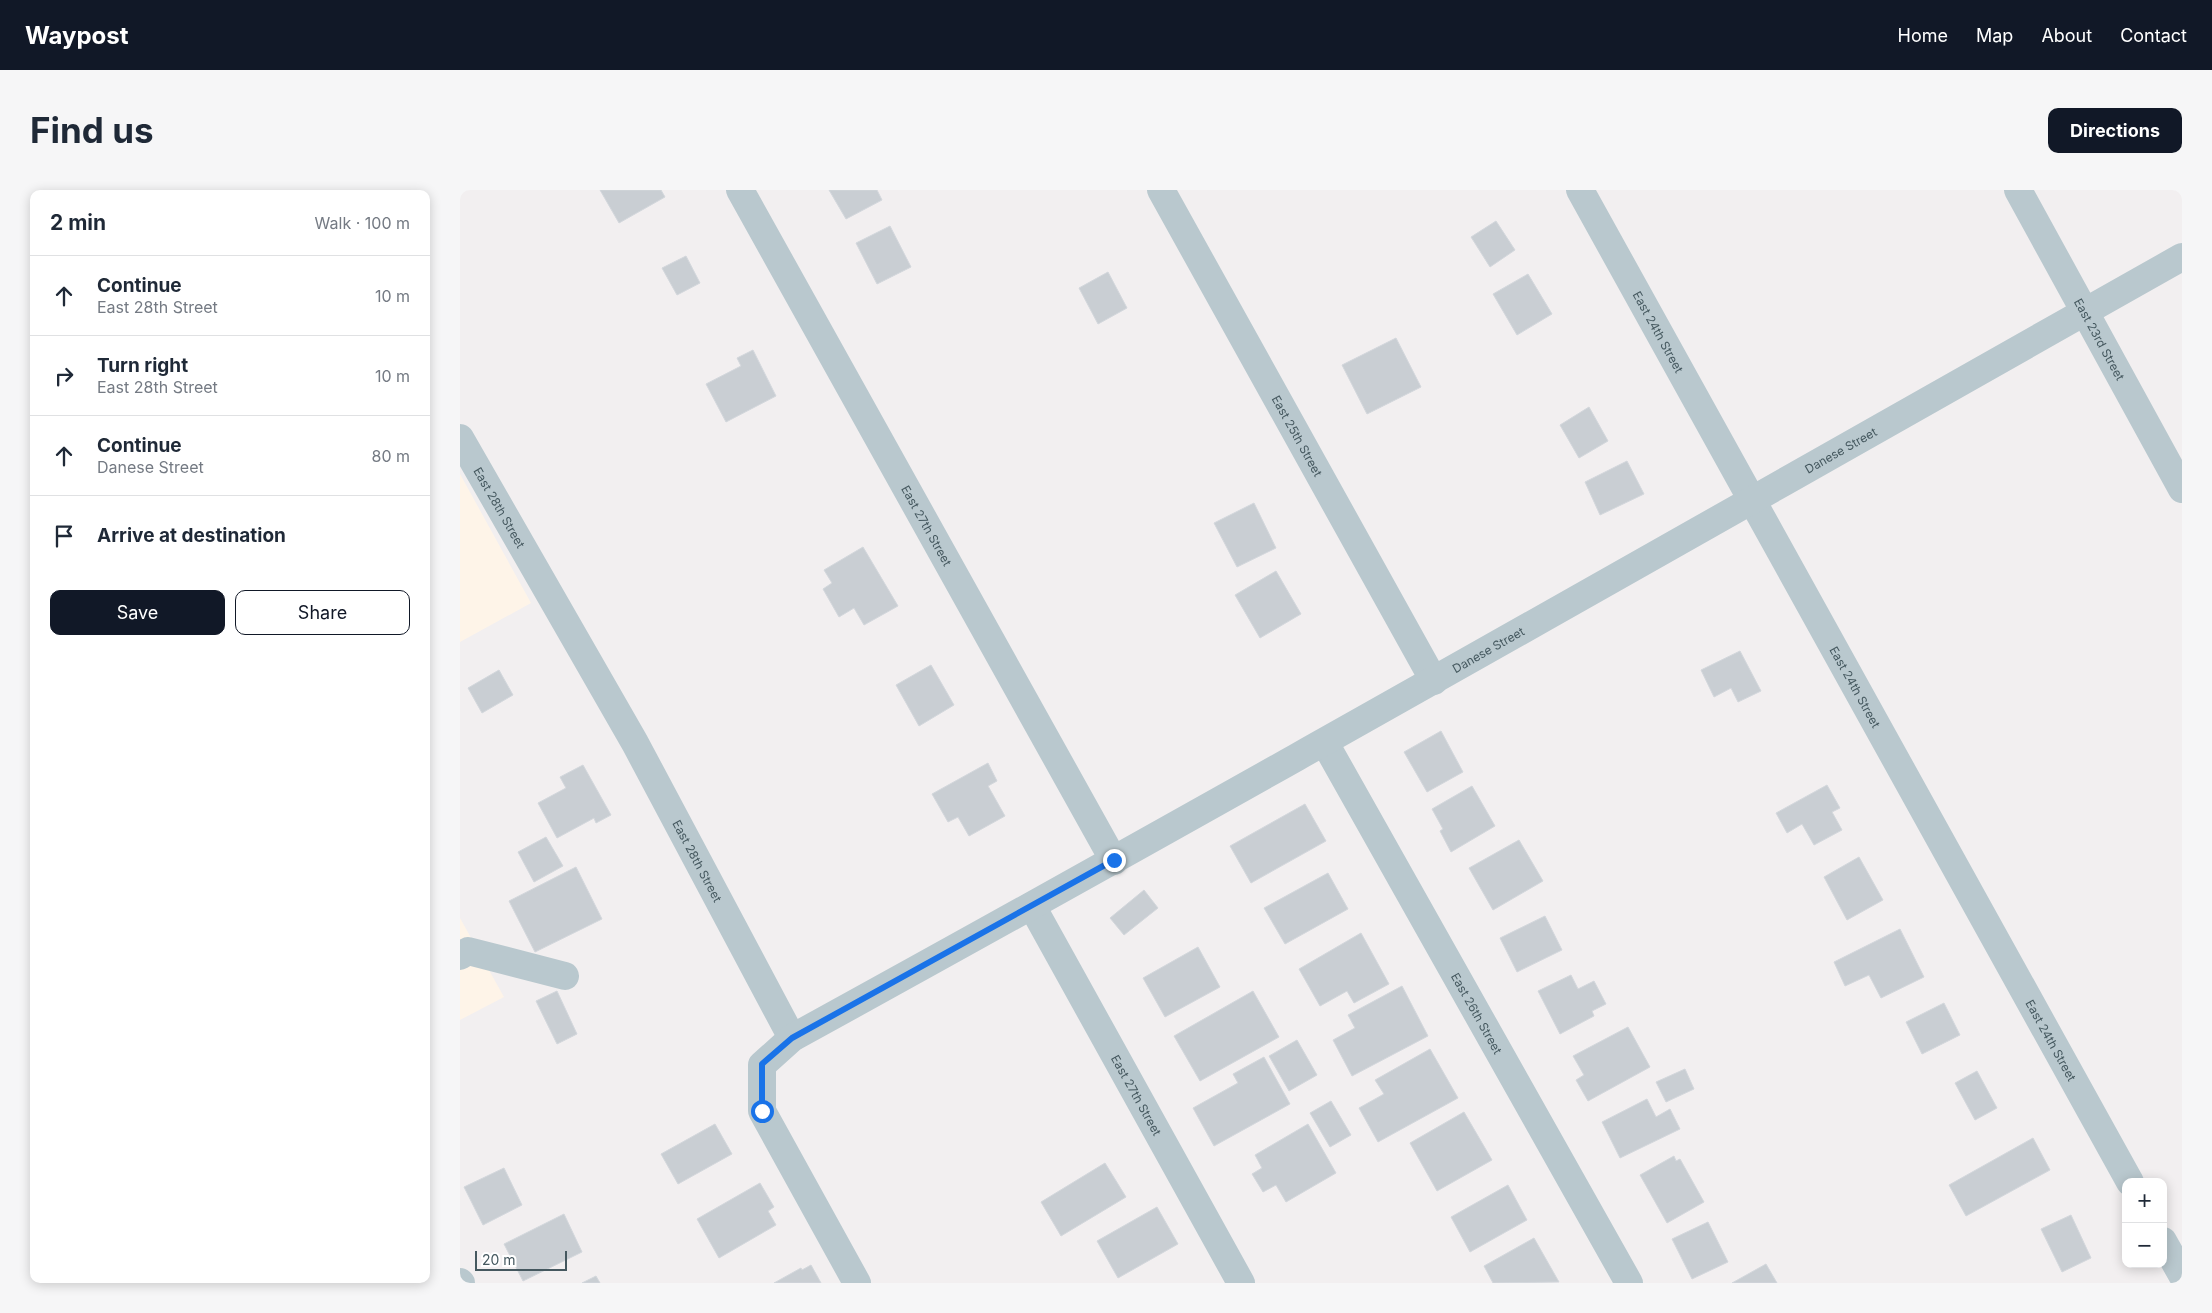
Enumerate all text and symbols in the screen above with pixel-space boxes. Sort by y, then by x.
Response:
text: Waypost [25,21,129,50]
text: Home [1898,25,1948,46]
text: Map [1976,25,2013,46]
text: About [2041,25,2092,46]
text: Contact [2120,25,2187,46]
button: Directions [2048,108,2182,153]
text: Find us [30,109,154,151]
text: 2 min [50,210,106,235]
text: Walk · 100 m [315,213,410,233]
text: Continue [97,274,182,297]
icon: ahead [50,282,78,310]
text: 10 m [375,286,410,306]
street label: East 24th Street [1630,288,1687,375]
street label: East 23rd Street [2071,295,2128,383]
text: East 28th Street [97,297,218,317]
text: Turn right [97,354,188,377]
icon: right [50,362,78,390]
text: 10 m [375,366,410,386]
text: East 28th Street [97,377,218,397]
street label: East 25th Street [1269,392,1326,479]
street label: Danese Street [1802,424,1879,476]
text: Continue [97,434,182,457]
icon: ahead [50,442,78,470]
text: 80 m [371,446,410,466]
text: Danese Street [97,457,204,477]
street label: East 28th Street [471,464,529,551]
street label: East 27th Street [898,482,955,568]
icon: arrive [50,522,78,550]
text: Arrive at destination [97,524,286,547]
button: Save [50,590,225,635]
button: Share [235,590,410,635]
street label: Danese Street [1449,623,1527,676]
street label: East 24th Street [1827,643,1884,730]
street label: East 28th Street [670,817,726,904]
route end [1103,849,1126,872]
street label: East 26th Street [1448,970,1506,1056]
street label: East 24th Street [2023,997,2080,1084]
street label: East 27th Street [1108,1052,1165,1138]
route start [751,1100,774,1123]
map controls [2122,1178,2167,1268]
button: + [2122,1178,2167,1223]
button: − [2122,1223,2167,1268]
scale bar [475,1248,568,1271]
text: 20 m [482,1251,516,1268]

